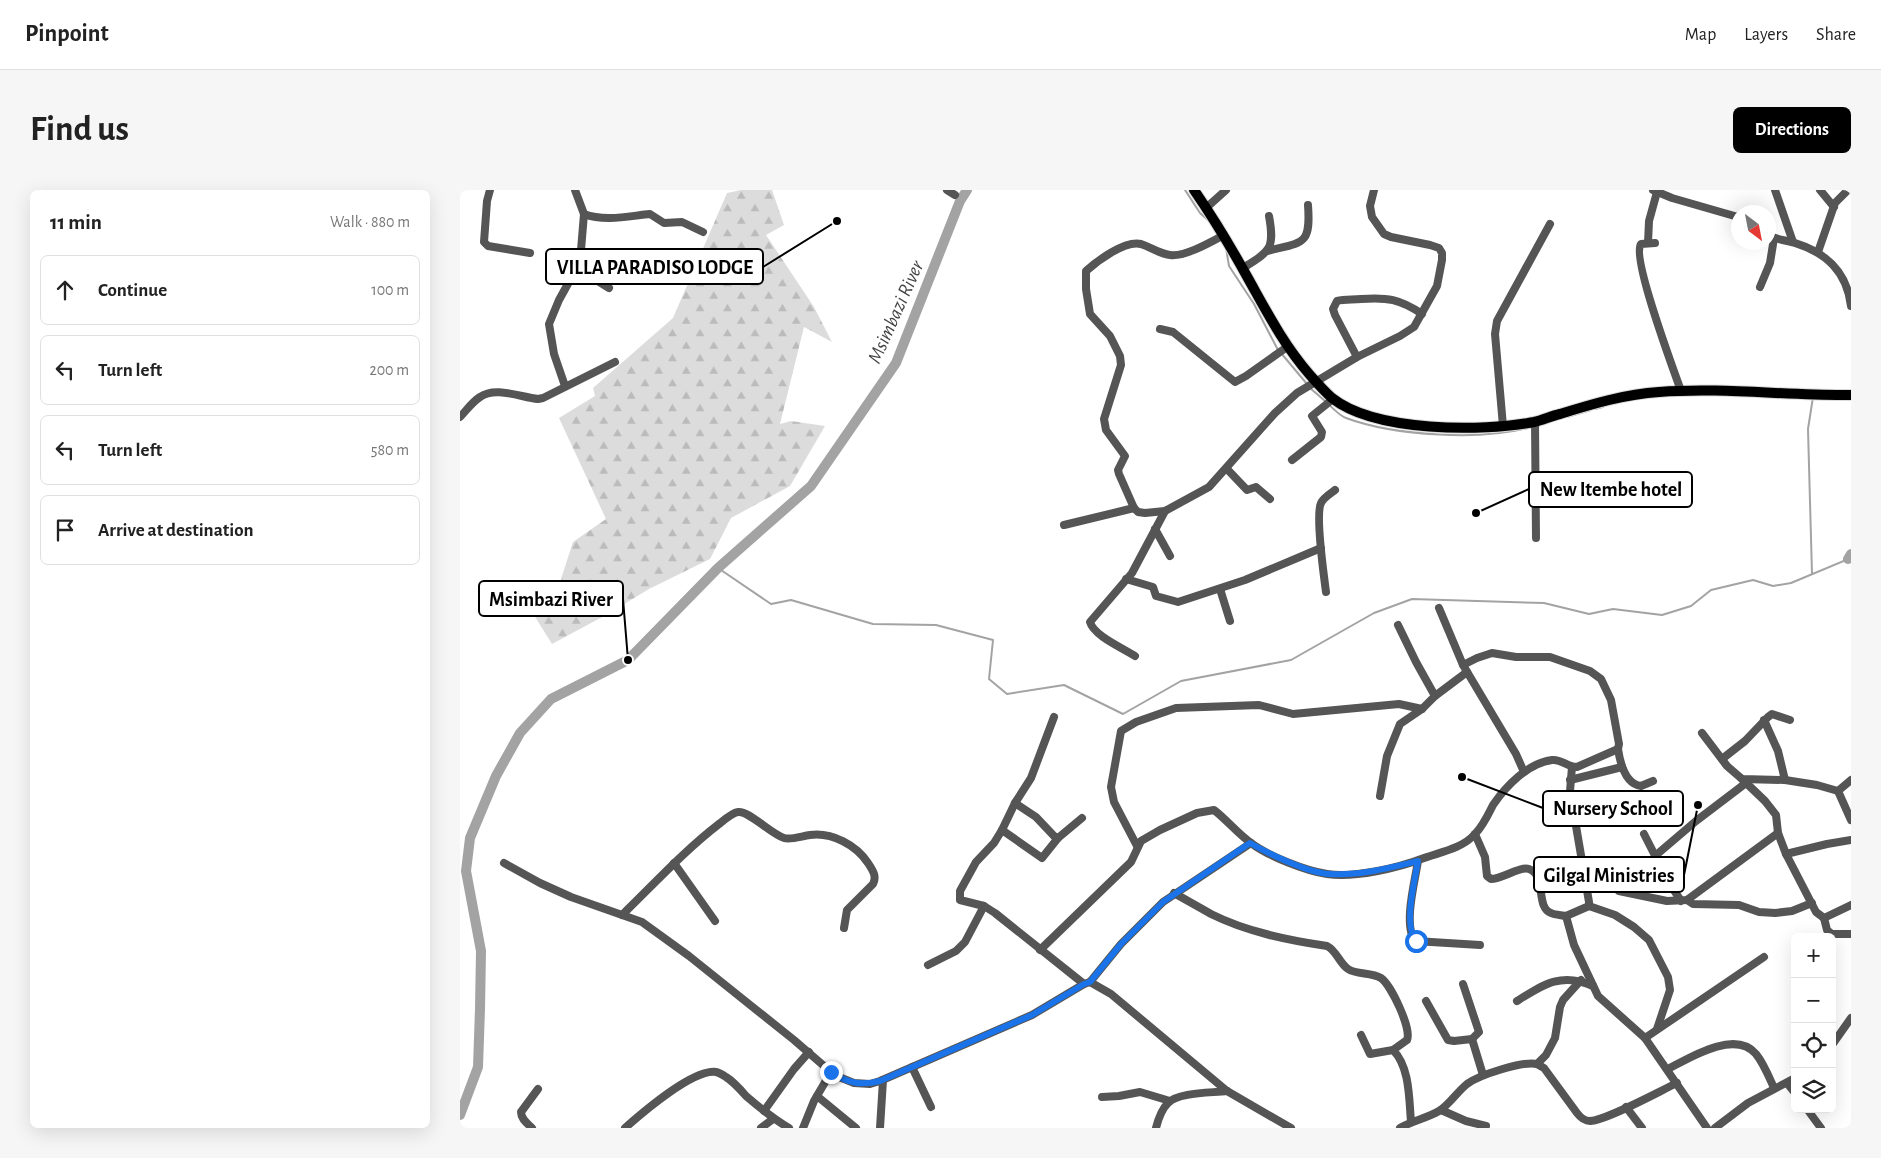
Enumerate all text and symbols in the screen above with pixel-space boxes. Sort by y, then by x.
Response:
text: Pinpoint [25,22,109,46]
text: Map [1685,26,1716,44]
text: Layers [1744,26,1788,44]
text: Share [1816,26,1856,44]
button: Directions [1733,107,1851,153]
text: Find us [30,112,129,147]
north arrow [1731,205,1776,250]
text: 11 min [50,212,102,233]
text: Walk · 880 m [330,214,410,230]
callout: VILLA PARADISO LODGE [546,249,763,284]
water label: Msimbazi River [865,257,928,366]
text: VILLA PARADISO LODGE [557,258,753,278]
icon: ahead [51,276,79,304]
text: Continue [98,281,167,300]
text: 100 m [371,282,409,298]
icon: left [51,356,79,384]
text: Turn left [98,361,162,380]
text: 200 m [369,362,409,378]
icon: left [51,436,79,464]
text: Turn left [98,441,162,460]
text: 580 m [371,442,409,458]
callout: New Itembe hotel [1529,472,1692,507]
text: New Itembe hotel [1540,480,1682,500]
icon: arrive [51,516,79,544]
text: Arrive at destination [98,521,254,540]
callout: Msimbazi River [479,581,623,616]
text: Msimbazi River [489,590,613,610]
callout: Nursery School [1543,791,1683,826]
text: Nursery School [1553,799,1673,819]
callout: Gilgal Ministries [1534,857,1684,892]
text: Gilgal Ministries [1544,866,1675,886]
route start [1405,930,1428,953]
map controls [1791,933,1836,1113]
button: + [1791,933,1836,978]
button: − [1791,978,1836,1023]
button: locate [1791,1023,1836,1068]
route end [820,1061,843,1084]
button: layers [1791,1068,1836,1113]

